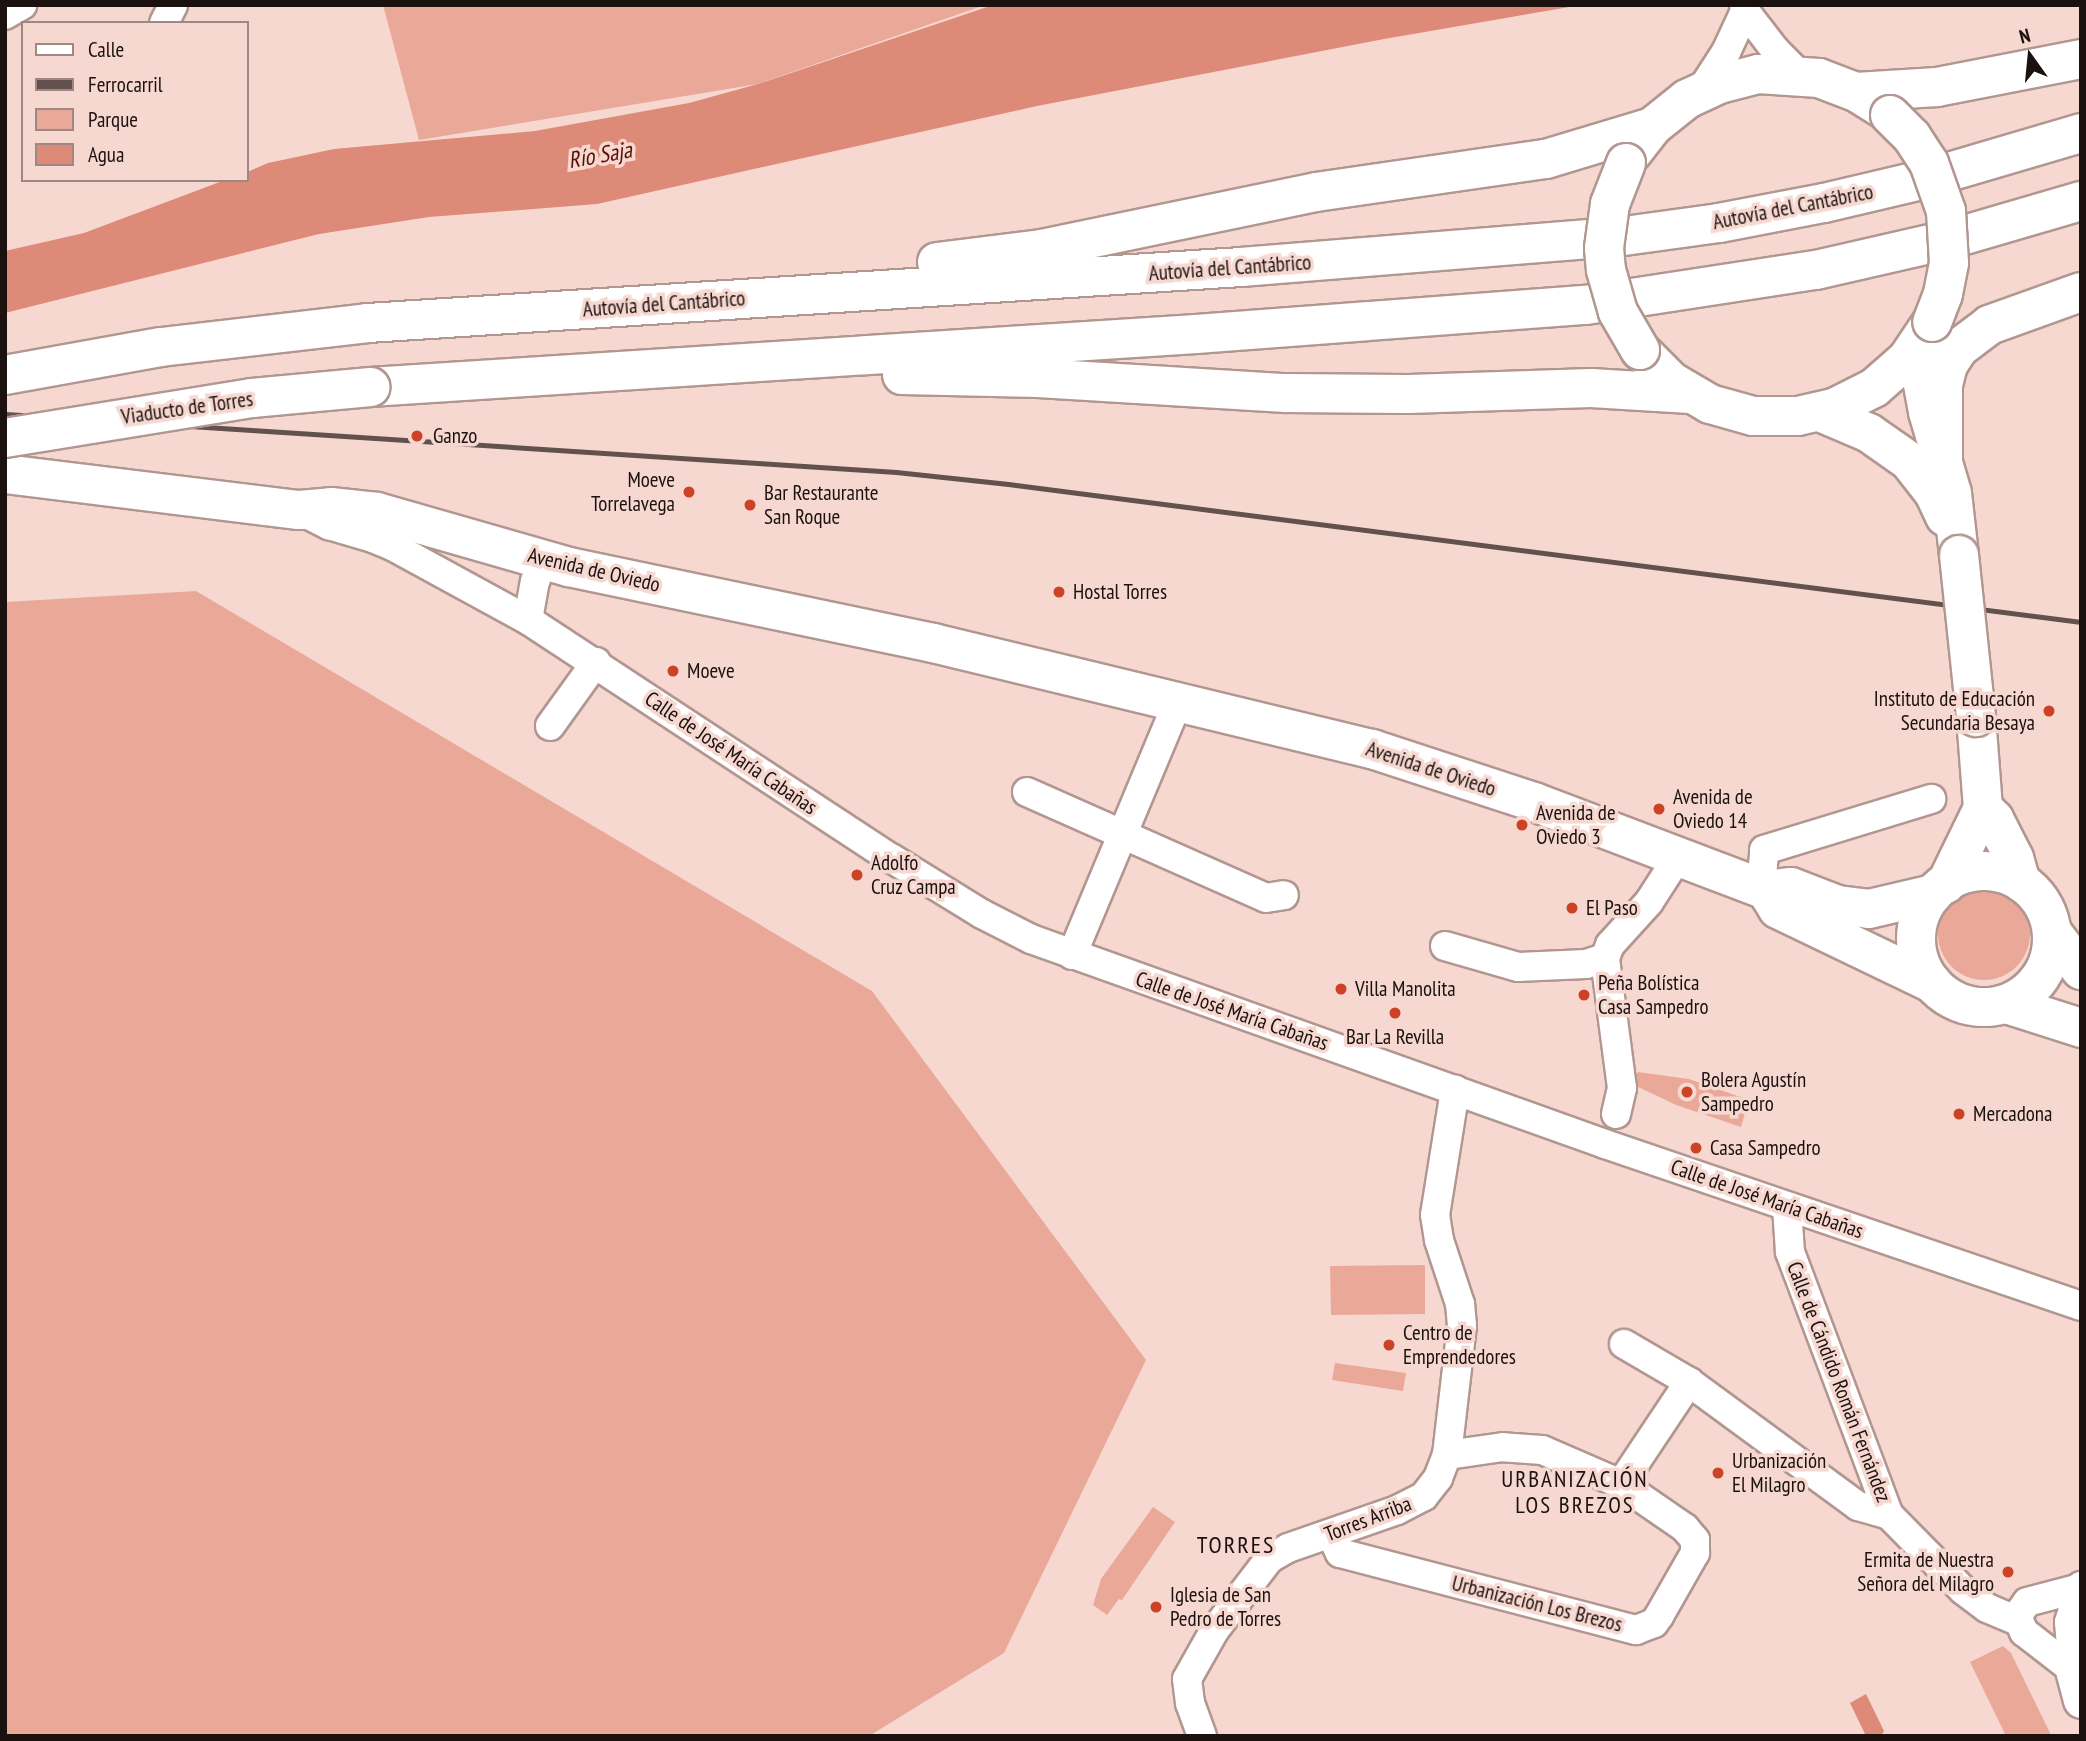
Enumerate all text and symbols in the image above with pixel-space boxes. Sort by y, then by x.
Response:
legend [21,21,248,182]
north arrow [1995,21,2065,91]
text: N [2016,23,2033,49]
text: Calle [88,36,124,63]
text: Ferrocarril [88,71,163,98]
text: Parque [88,106,138,133]
water label: Río Saja [566,136,634,174]
text: Agua [88,141,124,168]
street label: Autovía del Cantábrico [1711,179,1875,235]
street label: Autovía del Cantábrico [1148,250,1312,286]
street label: Autovía del Cantábrico [582,286,746,322]
street label: Viaducto de Torres [119,386,255,430]
place label: Ganzo [433,423,477,449]
marker: Ganzo [407,426,427,446]
place label: Moeve Torrelavega [591,467,675,517]
place label: Bar Restaurante San Roque [764,480,878,530]
marker: Moeve Torrelavega [681,484,697,500]
marker: Bar Restaurante San Roque [742,497,758,513]
street label: Avenida de Oviedo [525,543,663,597]
place label: Hostal Torres [1073,579,1168,605]
marker: Hostal Torres [1051,584,1067,600]
place label: Moeve [687,658,735,684]
marker: Moeve [665,663,681,679]
street label: Calle de José María Cabañas [640,686,822,820]
place label: Instituto de Educación Secundaria Besaya [1874,686,2035,736]
marker: Instituto de Educación Secundaria Besaya [2041,703,2057,719]
street label: Avenida de Oviedo [1363,736,1499,802]
place label: Avenida de Oviedo 14 [1673,784,1753,834]
place label: Avenida de Oviedo 3 [1536,800,1616,850]
marker: Avenida de Oviedo 14 [1651,801,1667,817]
marker: Avenida de Oviedo 3 [1514,817,1530,833]
place label: Adolfo Cruz Campa [871,850,956,900]
marker: Adolfo Cruz Campa [849,867,865,883]
place label: El Paso [1586,895,1638,921]
marker: El Paso [1564,900,1580,916]
street label: Calle de José María Cabañas [1132,966,1332,1056]
place label: Peña Bolística Casa Sampedro [1598,970,1708,1020]
place label: Villa Manolita [1355,976,1456,1002]
marker: Villa Manolita [1333,981,1349,997]
marker: Peña Bolística Casa Sampedro [1576,987,1592,1003]
marker: Bar La Revilla [1387,1005,1403,1021]
place label: Bar La Revilla [1346,1024,1444,1050]
place label: Bolera Agustín Sampedro [1701,1067,1807,1117]
marker: Bolera Agustín Sampedro [1679,1084,1695,1100]
place label: Mercadona [1973,1101,2052,1127]
marker: Mercadona [1951,1106,1967,1122]
place label: Casa Sampedro [1710,1135,1820,1161]
marker: Casa Sampedro [1688,1140,1704,1156]
street label: Calle de José María Cabañas [1667,1154,1867,1244]
street label: Calle de Cándido Román Fernández [1781,1258,1897,1506]
place label: Centro de Emprendedores [1403,1320,1516,1370]
marker: Centro de Emprendedores [1381,1337,1397,1353]
place label: Urbanización El Milagro [1732,1448,1826,1498]
district label: URBANIZACIÓN LOS BREZOS [1503,1465,1647,1519]
marker: Urbanización El Milagro [1710,1465,1726,1481]
street label: Torres Arriba [1321,1491,1415,1547]
district label: TORRES [1197,1531,1275,1559]
place label: Ermita de Nuestra Señora del Milagro [1857,1547,1994,1597]
marker: Ermita de Nuestra Señora del Milagro [2000,1564,2016,1580]
street label: Urbanización Los Brezos [1449,1571,1625,1637]
place label: Iglesia de San Pedro de Torres [1170,1582,1282,1632]
marker: Iglesia de San Pedro de Torres [1148,1599,1164,1615]

